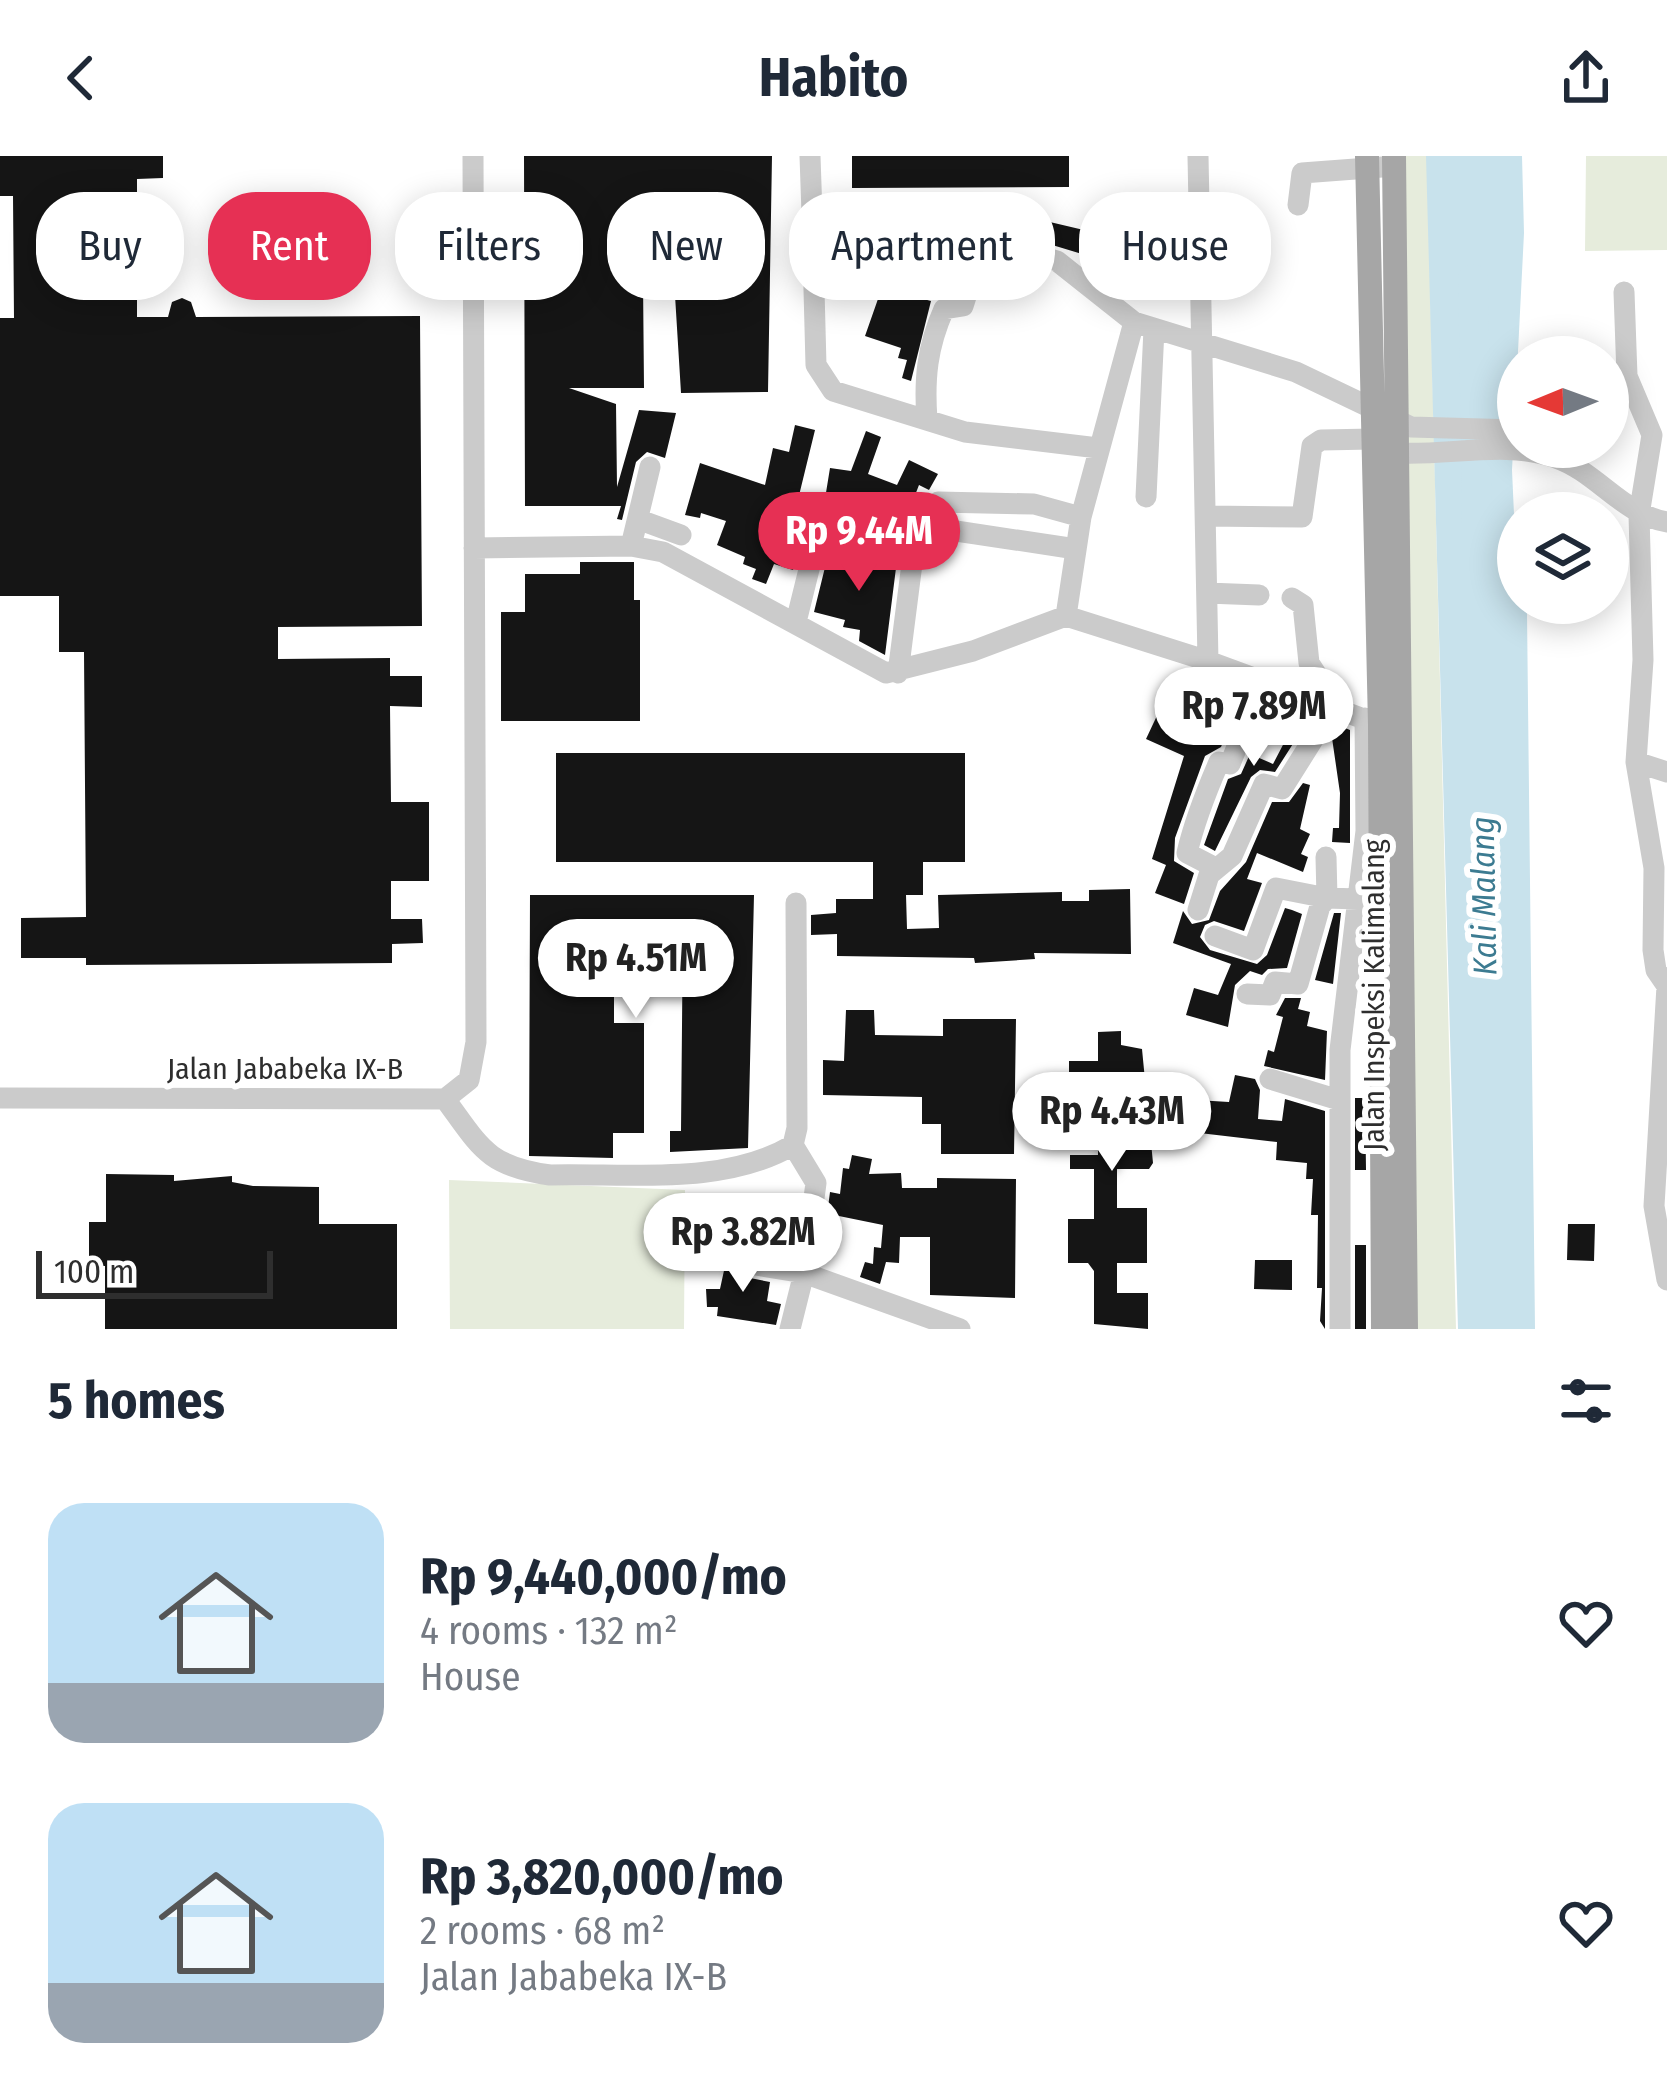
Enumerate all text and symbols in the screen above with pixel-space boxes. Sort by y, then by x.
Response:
icon: back [48,45,114,111]
icon: share [1553,45,1619,111]
text: Habito [759,46,908,110]
chip: Buy [36,192,184,300]
chip: Rent [208,192,371,300]
chip: Filters [395,192,583,300]
chip: New [607,192,765,300]
chip: Apartment [789,192,1055,300]
chip: House [1079,192,1271,300]
north arrow [1497,336,1629,468]
map controls [1497,336,1629,624]
pin: Rp 9.44M [735,492,983,594]
button: layers [1497,492,1629,624]
text: Rp 9.44M [785,508,933,554]
pin: Rp 7.89M [1130,667,1378,769]
text: Rp 7.89M [1181,683,1327,729]
water label: Kali Malang [1463,816,1505,976]
street label: Jalan Inspeksi Kalimalang [1356,838,1392,1151]
pin: Rp 4.51M [512,919,760,1021]
text: Rp 4.51M [565,935,707,981]
street label: Jalan Jababeka IX-B [167,1051,403,1087]
pin: Rp 4.43M [988,1072,1236,1174]
text: Rp 4.43M [1039,1088,1185,1134]
pin: Rp 3.82M [619,1193,867,1295]
text: Rp 3.82M [670,1209,816,1255]
scale bar [36,1245,273,1298]
text: 100 m [54,1252,134,1292]
icon: filters [1553,1368,1619,1434]
text: 5 homes [48,1370,225,1432]
text: Rp 9,440,000/mo [420,1546,787,1608]
icon: home [144,1551,288,1695]
icon: heart [1553,1590,1619,1656]
text: 4 rooms · 132 m² [420,1608,678,1654]
text: House [420,1654,520,1700]
text: Rp 3,820,000/mo [420,1846,784,1908]
icon: home [144,1851,288,1995]
icon: heart [1553,1890,1619,1956]
text: 2 rooms · 68 m² [420,1908,665,1954]
text: Jalan Jababeka IX-B [420,1954,727,2000]

